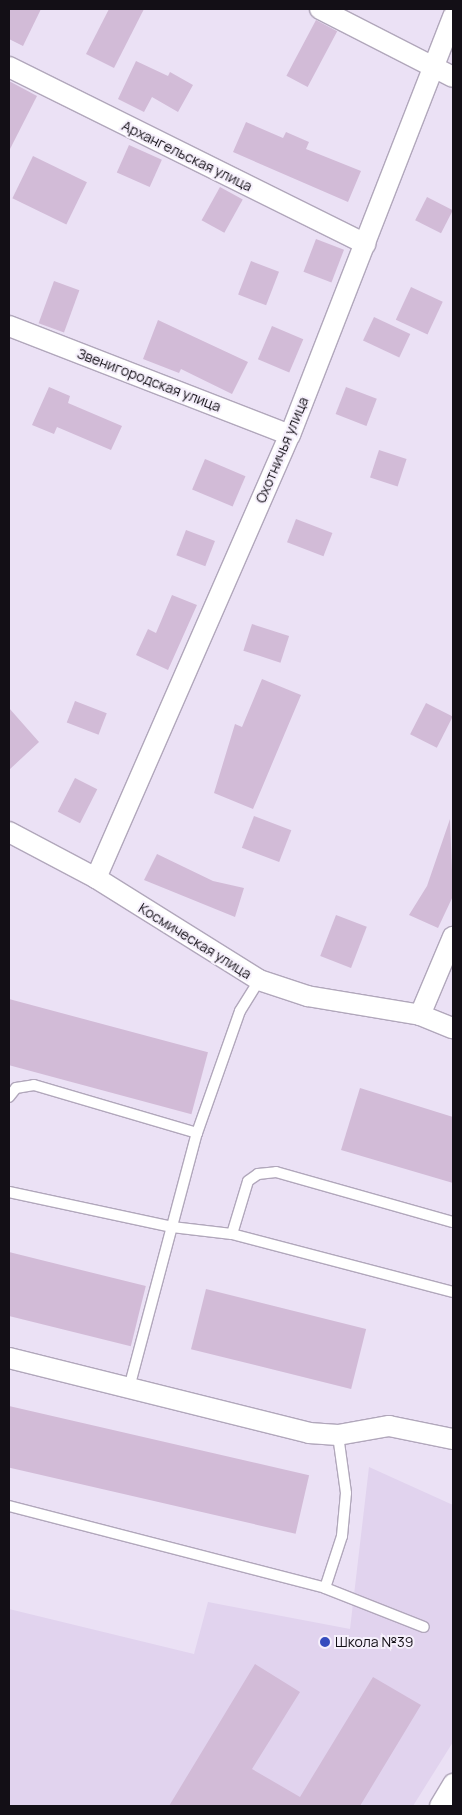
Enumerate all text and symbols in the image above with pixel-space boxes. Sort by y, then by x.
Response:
street label: Архангельская улица [119,117,255,195]
street label: Звенигородская улица [75,345,223,415]
street label: Охотничья улица [252,394,312,506]
street label: Космическая улица [136,899,254,983]
place label: Школа №39 [335,1634,413,1650]
marker: Школа №39 [319,1636,331,1648]

